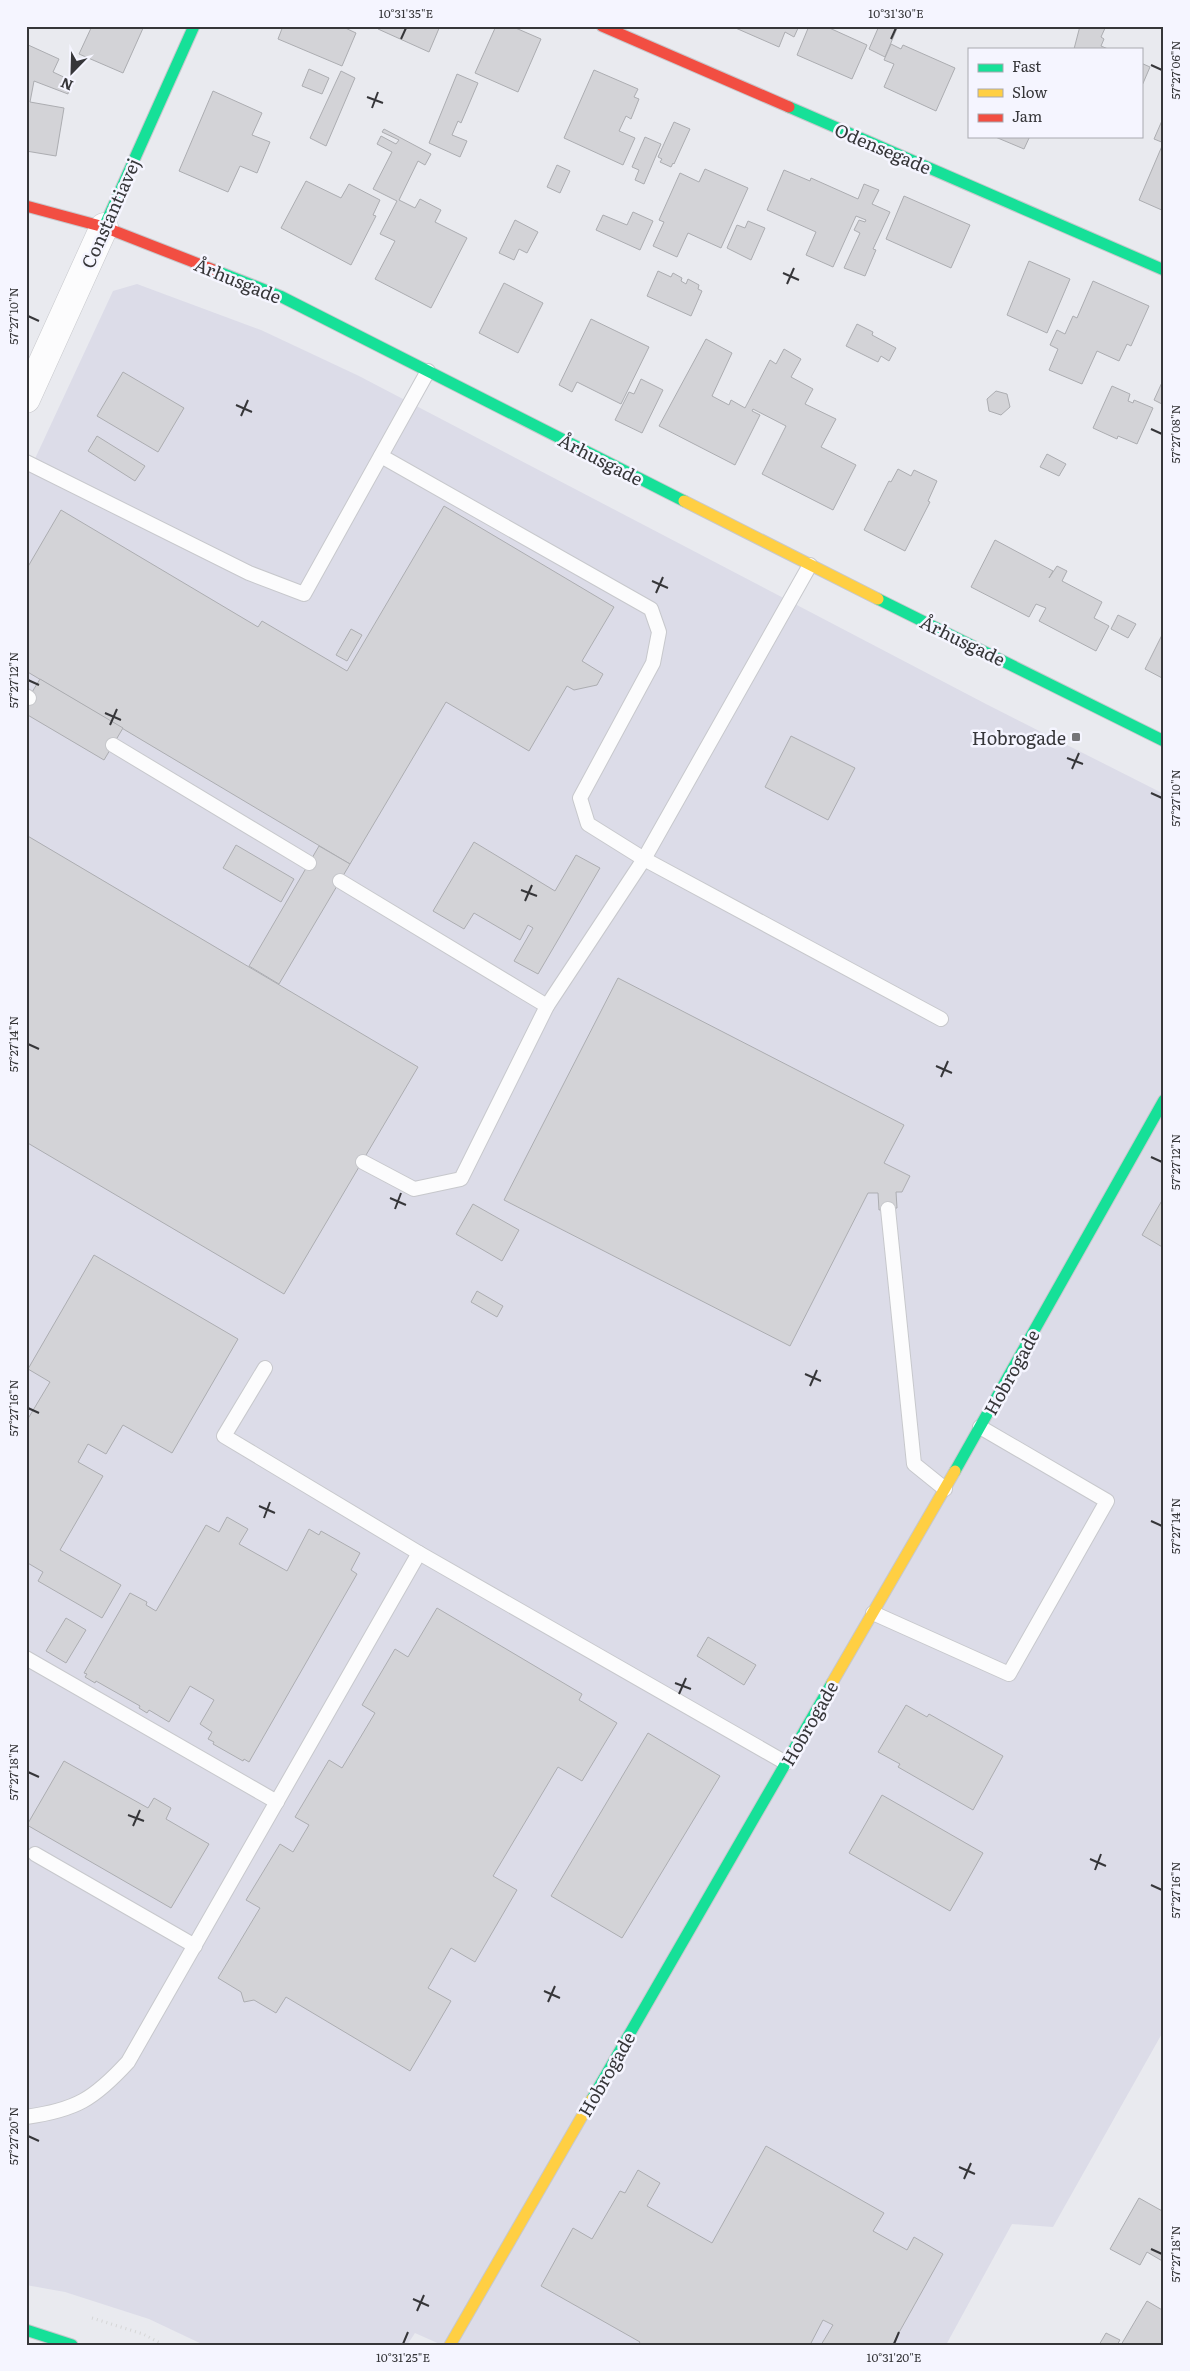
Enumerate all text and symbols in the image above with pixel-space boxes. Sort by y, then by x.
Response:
text: 10°31'35"E [379,4,434,22]
text: 10°31'30"E [868,4,924,22]
text: 57°27'06"N [1166,41,1184,99]
north arrow [48,48,98,98]
legend [968,48,1142,138]
text: Fast [1012,54,1041,77]
text: N [57,73,76,96]
text: Slow [1012,80,1047,103]
text: Jam [1012,104,1043,127]
street label: Odensegade [831,116,935,180]
street label: Constantiavej [74,154,146,272]
street label: Århusgade [190,250,286,310]
text: 57°27'10"N [4,287,22,345]
text: 57°27'08"N [1166,404,1184,464]
street label: Århusgade [554,426,648,492]
street label: Århusgade [916,608,1010,672]
text: 57°27'12"N [4,652,22,708]
place label: Hobrogade [972,724,1066,751]
marker: Hobrogade [1070,731,1082,743]
text: 57°27'10"N [1166,769,1184,827]
text: 57°27'14"N [4,1016,22,1072]
text: 57°27'12"N [1166,1134,1184,1190]
street label: Hobrogade [976,1324,1046,1420]
text: 57°27'16"N [4,1380,22,1436]
text: 57°27'14"N [1166,1498,1184,1554]
street label: Hobrogade [774,1675,844,1771]
text: 57°27'18"N [4,1743,22,1801]
text: 57°27'16"N [1166,1862,1184,1918]
street label: Hobrogade [571,2026,641,2122]
text: 57°27'20"N [4,2107,22,2165]
text: 57°27'18"N [1166,2225,1184,2283]
text: 10°31'25"E [376,2348,430,2366]
text: 10°31'20"E [867,2348,922,2366]

